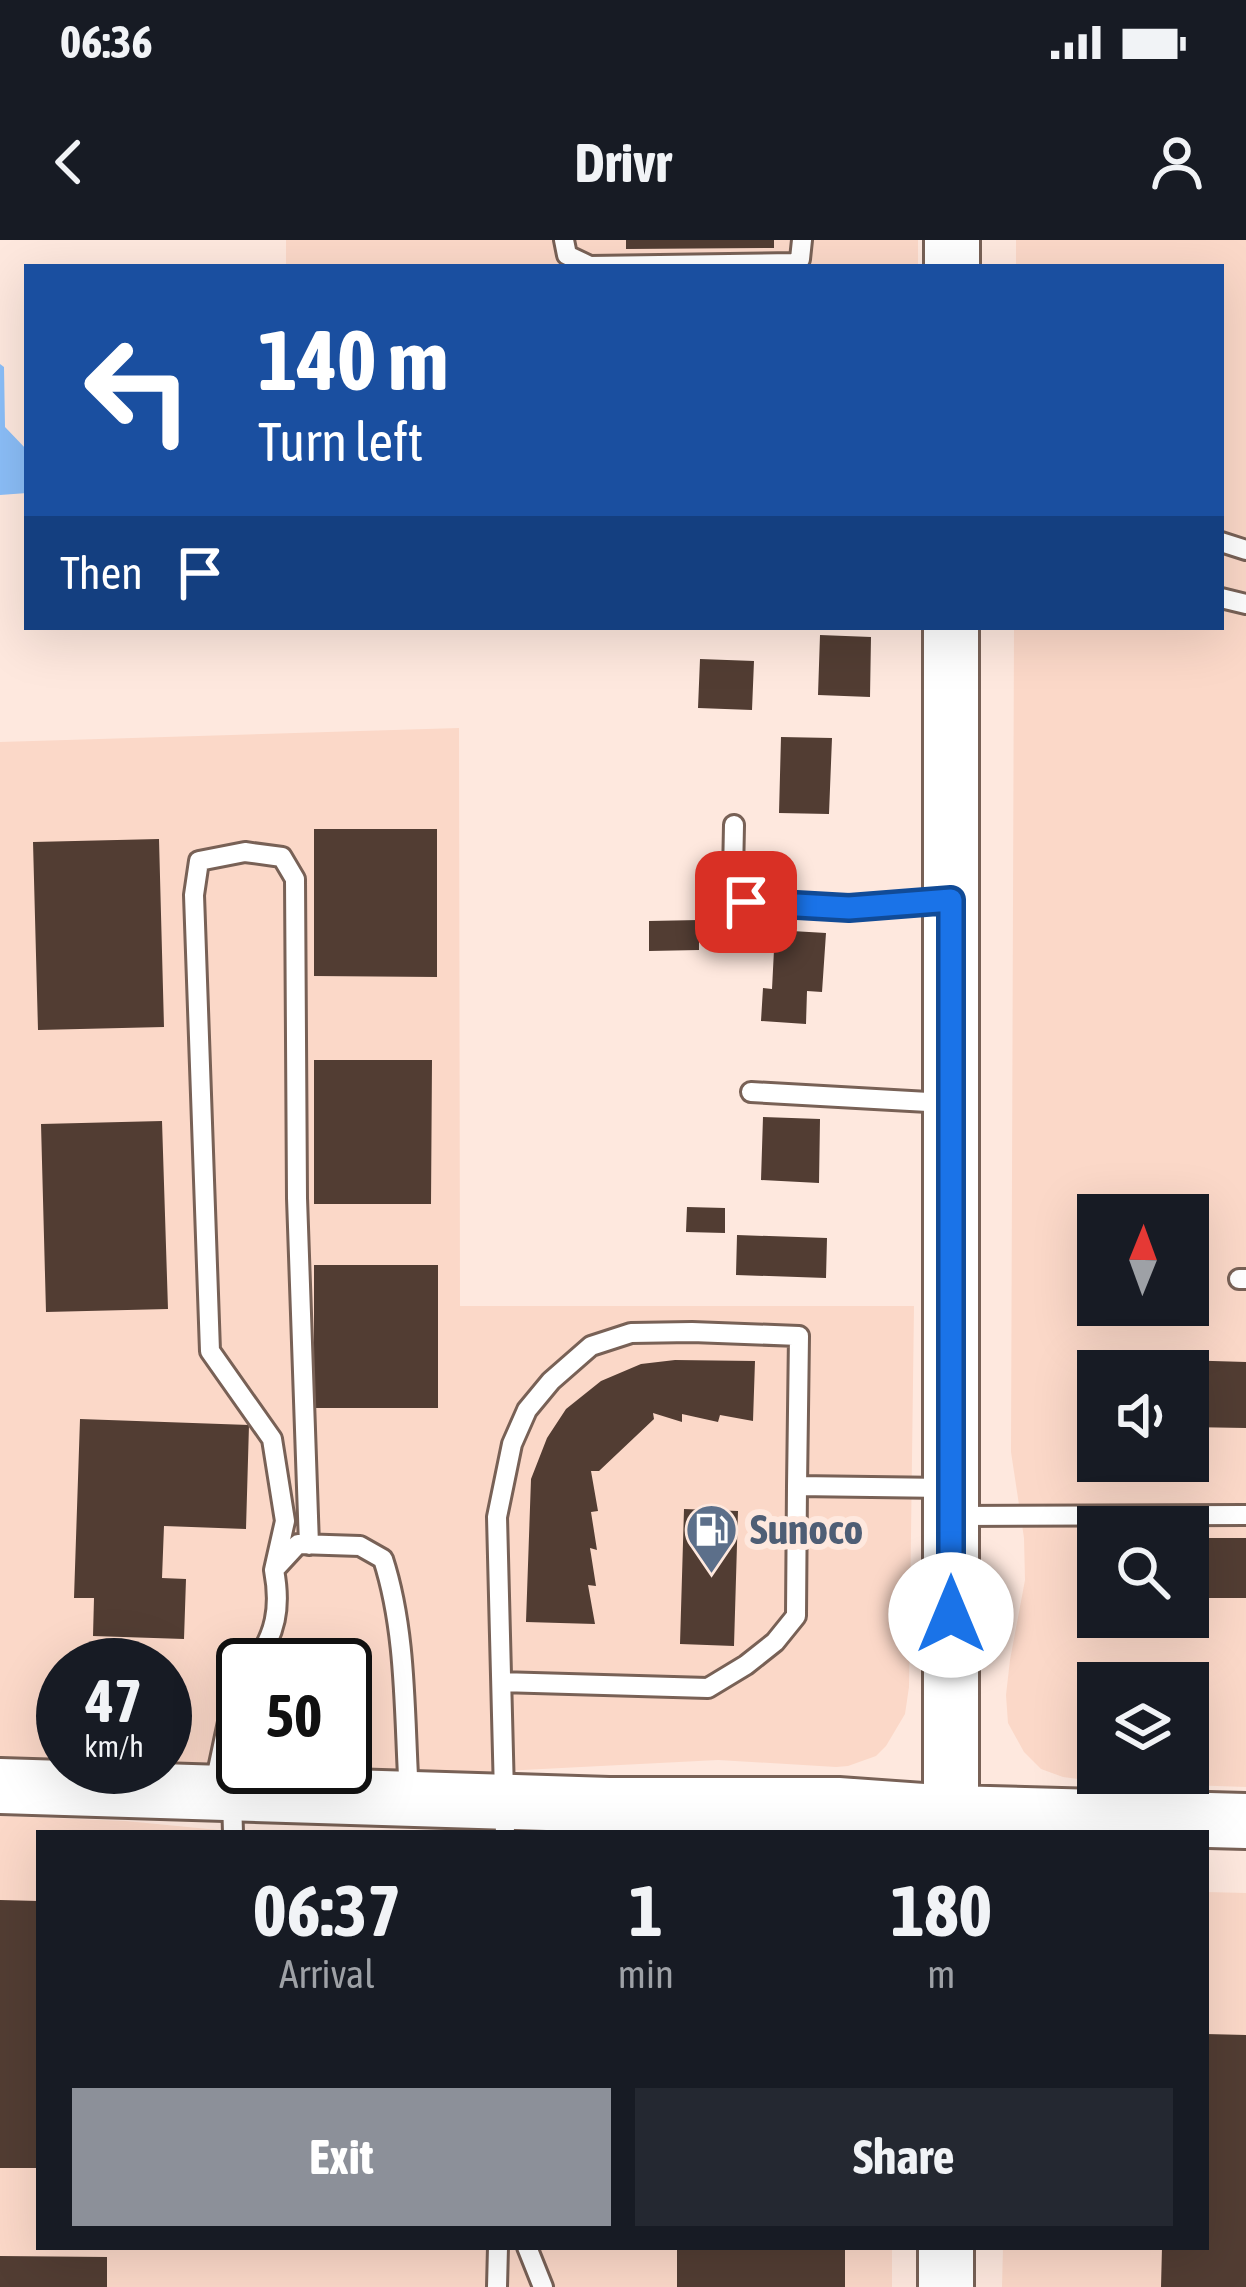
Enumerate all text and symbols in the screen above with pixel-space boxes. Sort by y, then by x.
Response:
text: 06:36 [60,16,153,68]
icon: back [36,129,102,195]
icon: person [1144,129,1210,195]
text: Drivr [575,132,671,193]
icon: left [60,312,216,468]
text: 140 m [258,312,448,408]
text: Turn left [258,411,423,472]
icon: arrive [167,540,233,606]
text: Then [60,547,143,599]
pin [695,851,797,953]
icon: arrive [713,869,779,935]
north arrow [1077,1194,1209,1326]
map controls [1077,1194,1209,1794]
button: sound [1077,1350,1209,1482]
fuel station icon: Sunoco [683,1501,739,1575]
place label: Sunoco [750,1505,863,1553]
button: search [1077,1506,1209,1638]
position arrow [888,1552,1014,1678]
speed limit sign: 50 [216,1638,372,1794]
button: layers [1077,1662,1209,1794]
text: 47 [86,1666,142,1735]
text: km/h [84,1729,144,1763]
text: 06:37 [253,1869,401,1951]
text: 1 [629,1869,663,1951]
text: 180 [891,1869,992,1951]
text: Arrival [279,1952,375,1996]
text: min [618,1952,674,1996]
text: m [927,1952,955,1996]
button: Exit [72,2088,611,2226]
button: Share [635,2088,1173,2226]

